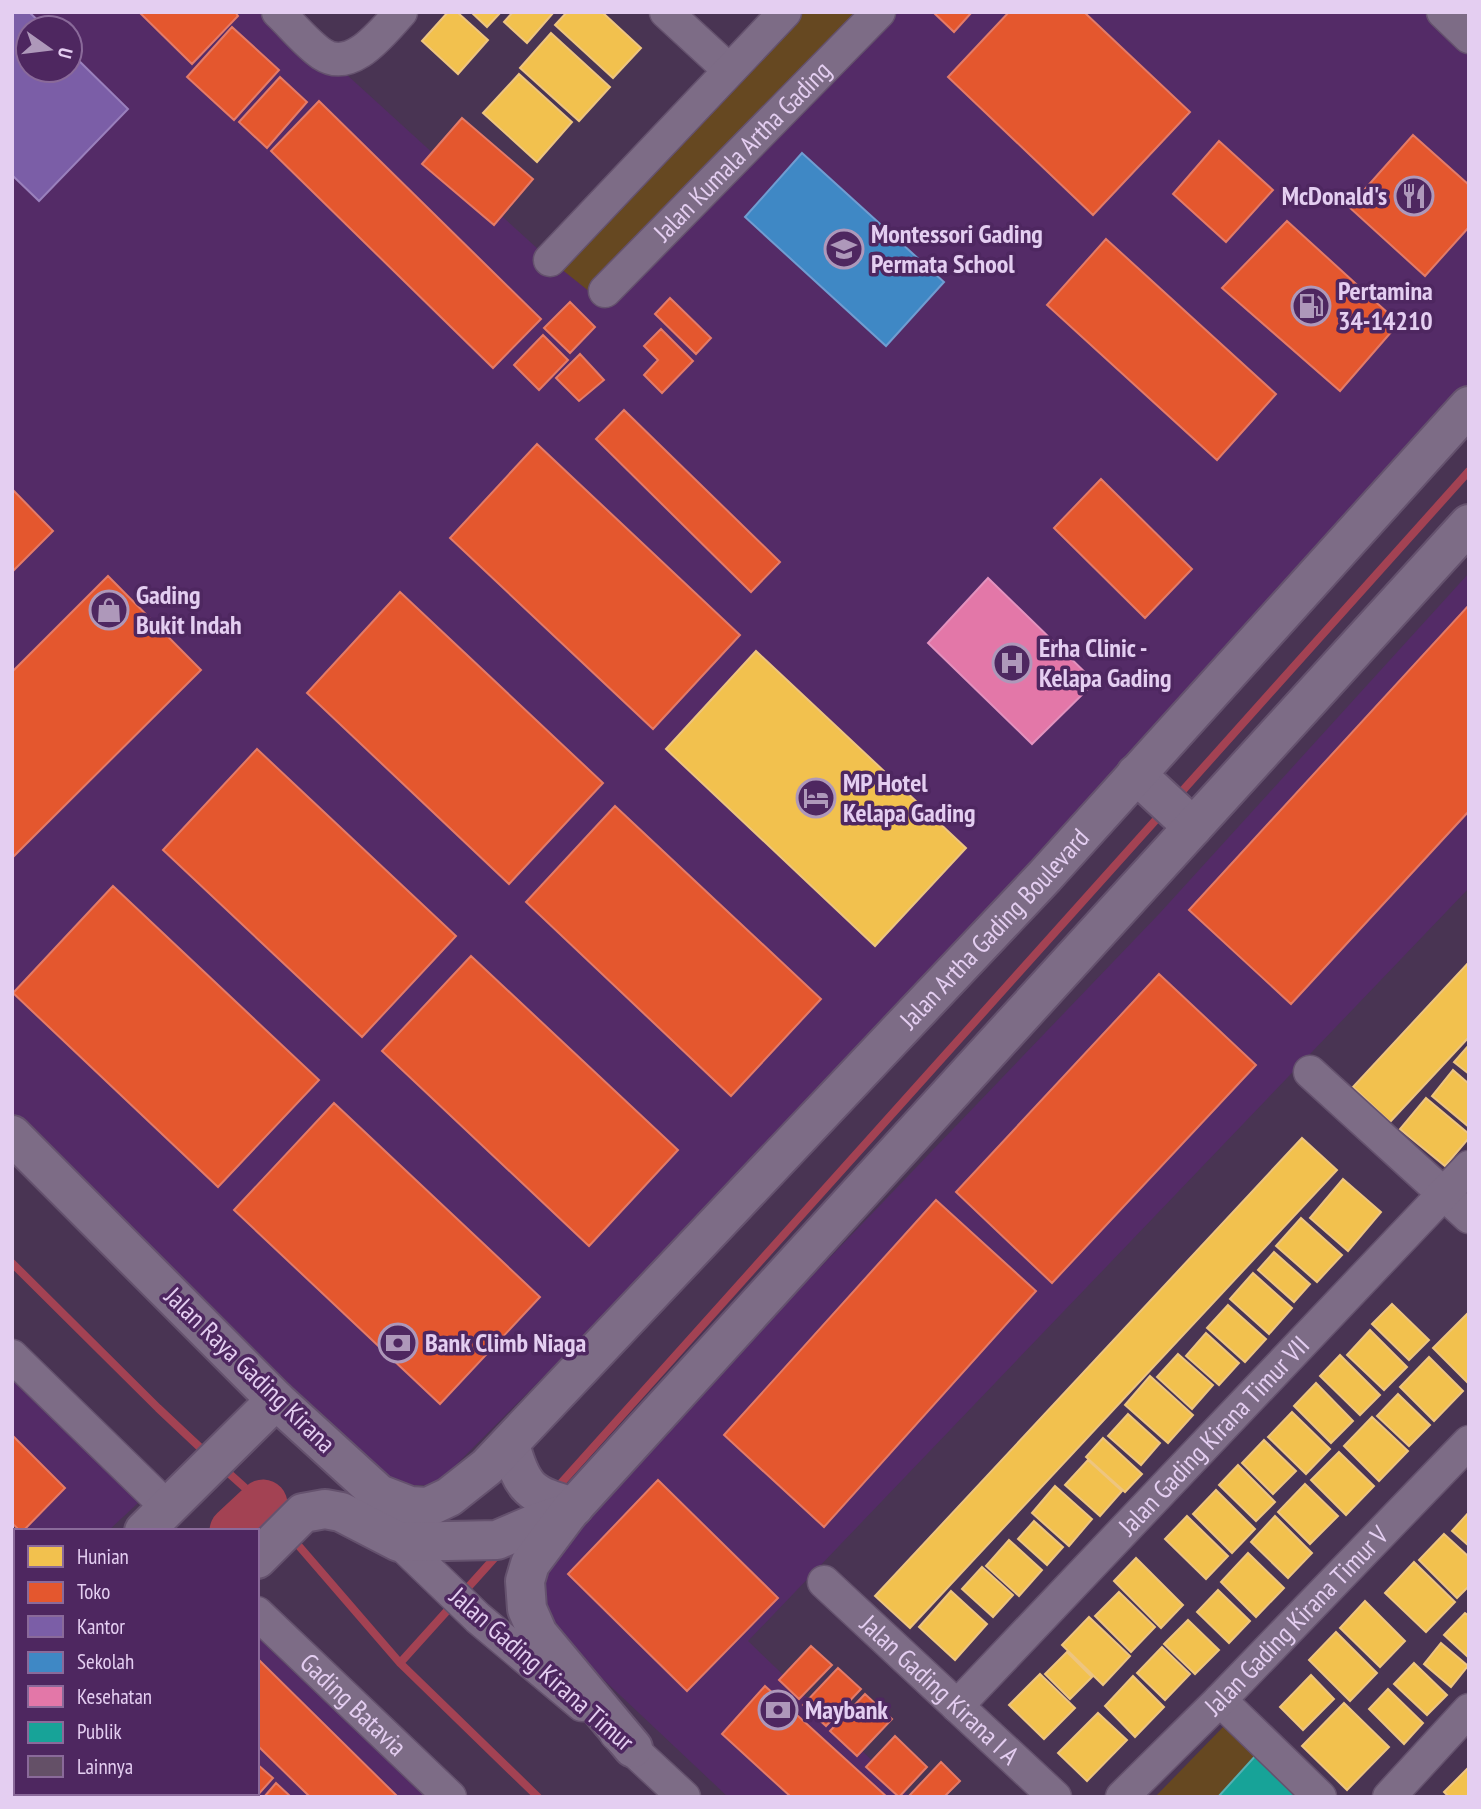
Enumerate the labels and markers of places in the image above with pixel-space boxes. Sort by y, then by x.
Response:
restaurant icon: McDonald's [1393,175,1435,217]
place label: McDonald's [1282,179,1387,212]
place label: Montessori Gading Permata School [871,217,1043,280]
school or university icon: Montessori Gading Permata School [823,228,865,270]
place label: Pertamina 34-14210 [1338,274,1433,337]
fuel station icon: Pertamina 34-14210 [1290,285,1332,327]
place label: Gading Bukit Indah [136,578,242,641]
shop icon: Gading Bukit Indah [88,589,130,631]
place label: Erha Clinic - Kelapa Gading [1039,631,1171,694]
hospital icon: Erha Clinic - Kelapa Gading [991,642,1033,684]
place label: MP Hotel Kelapa Gading [843,766,975,829]
hotel icon: MP Hotel Kelapa Gading [795,777,837,819]
bank icon: Bank Climb Niaga [377,1322,419,1364]
place label: Bank Climb Niaga [425,1326,586,1359]
bank icon: Maybank [757,1689,799,1731]
place label: Maybank [805,1693,888,1726]

